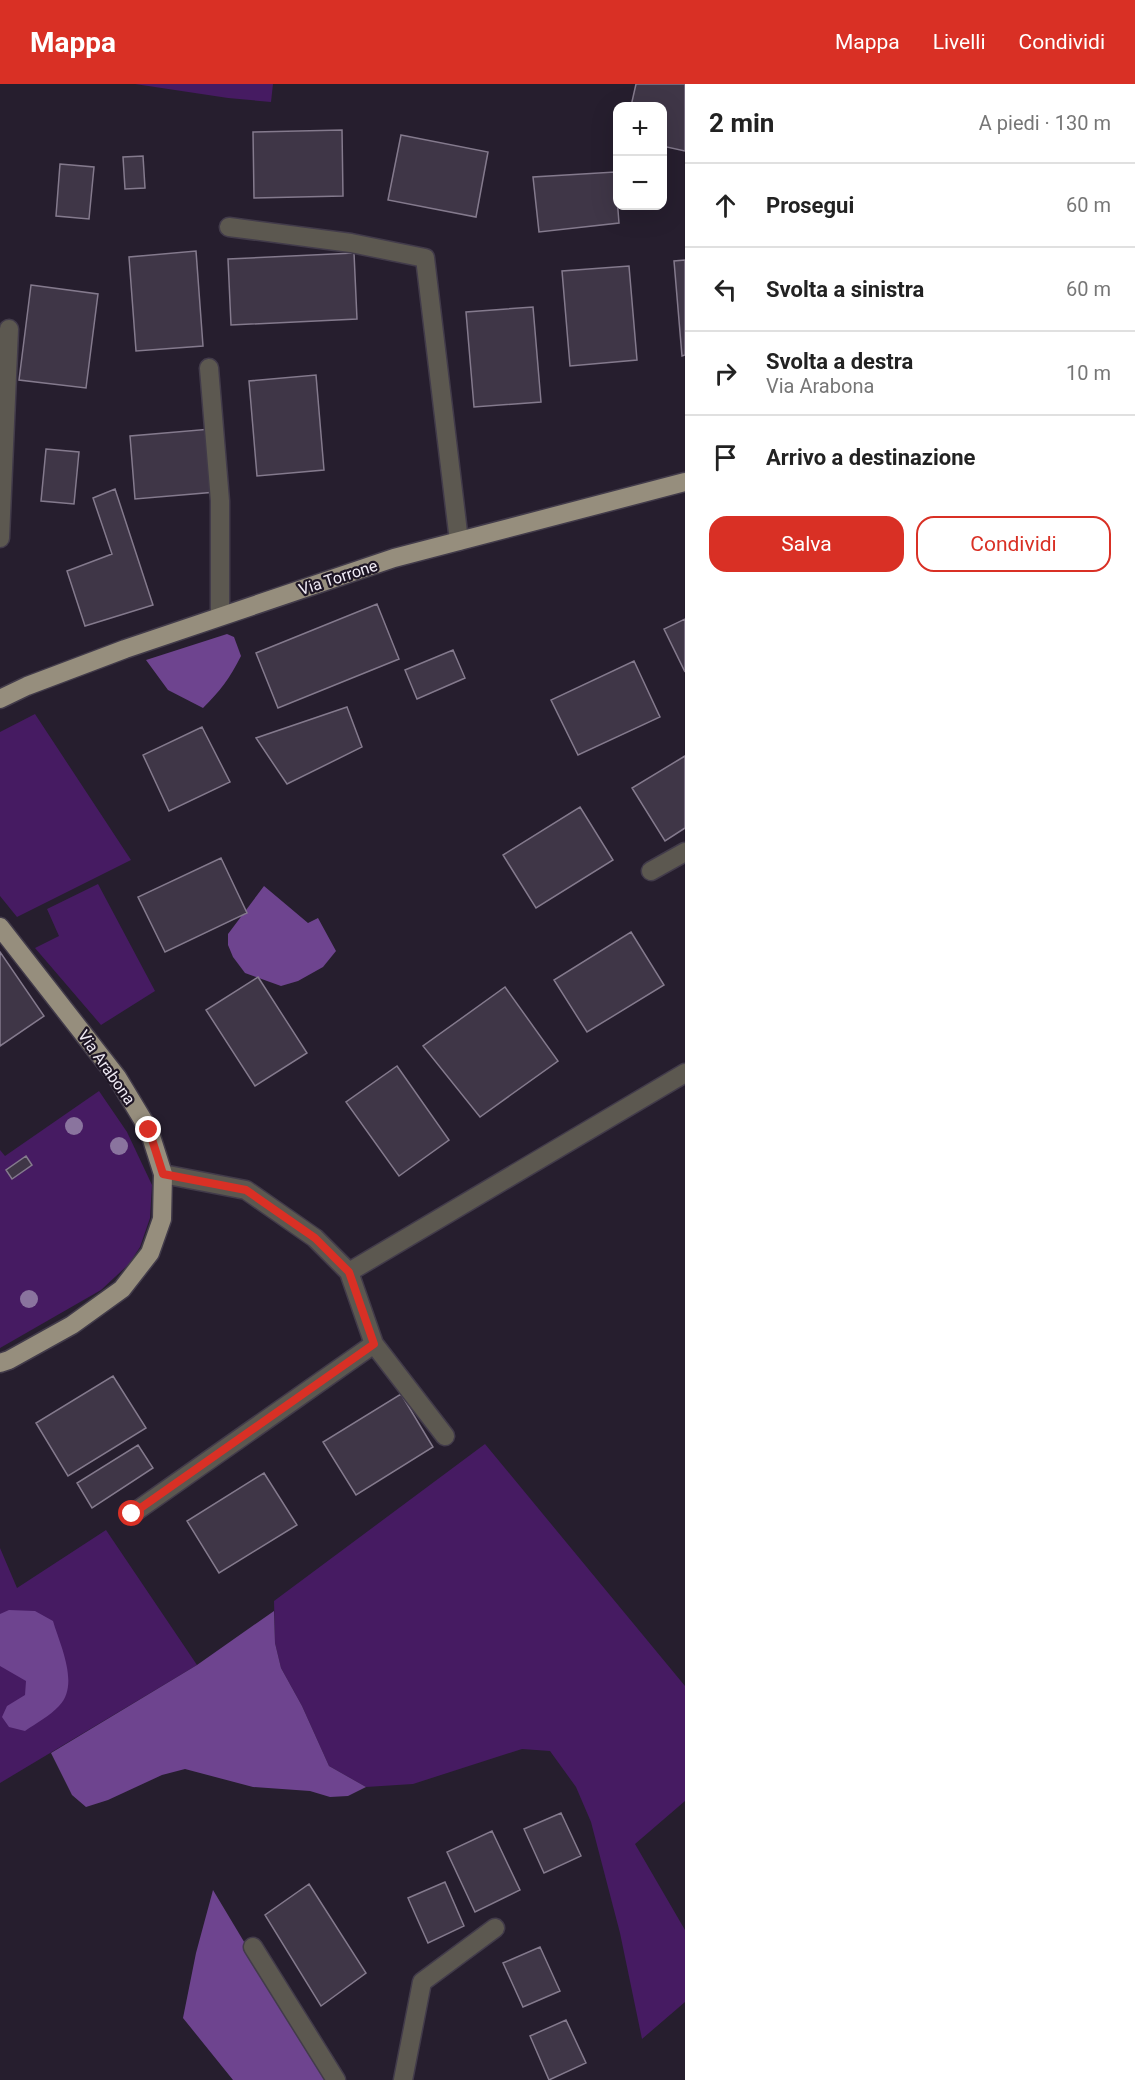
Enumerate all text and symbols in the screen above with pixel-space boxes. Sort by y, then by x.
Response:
text: Mappa [30,26,116,59]
text: Mappa [835,30,900,54]
text: Livelli [933,30,986,54]
text: Condividi [1019,30,1105,54]
map controls [613,102,667,210]
button: + [613,102,667,156]
text: 2 min [709,108,774,138]
text: A piedi · 130 m [979,111,1111,135]
button: − [613,156,667,210]
icon: ahead [709,189,742,222]
text: Prosegui [766,193,854,218]
text: 60 m [1066,193,1111,217]
icon: left [709,273,742,306]
text: Svolta a sinistra [766,277,924,302]
text: 60 m [1066,277,1111,301]
text: Svolta a destra [766,349,913,374]
icon: right [709,357,742,390]
text: 10 m [1066,361,1111,385]
text: Via Arabona [766,374,874,398]
icon: arrive [709,441,742,474]
text: Arrivo a destinazione [766,445,975,470]
button: Salva [709,516,904,572]
button: Condividi [916,516,1111,572]
street label: Via Torrone [296,556,380,599]
street label: Via Arabona [74,1026,139,1108]
route end [135,1116,161,1142]
route start [118,1500,144,1526]

